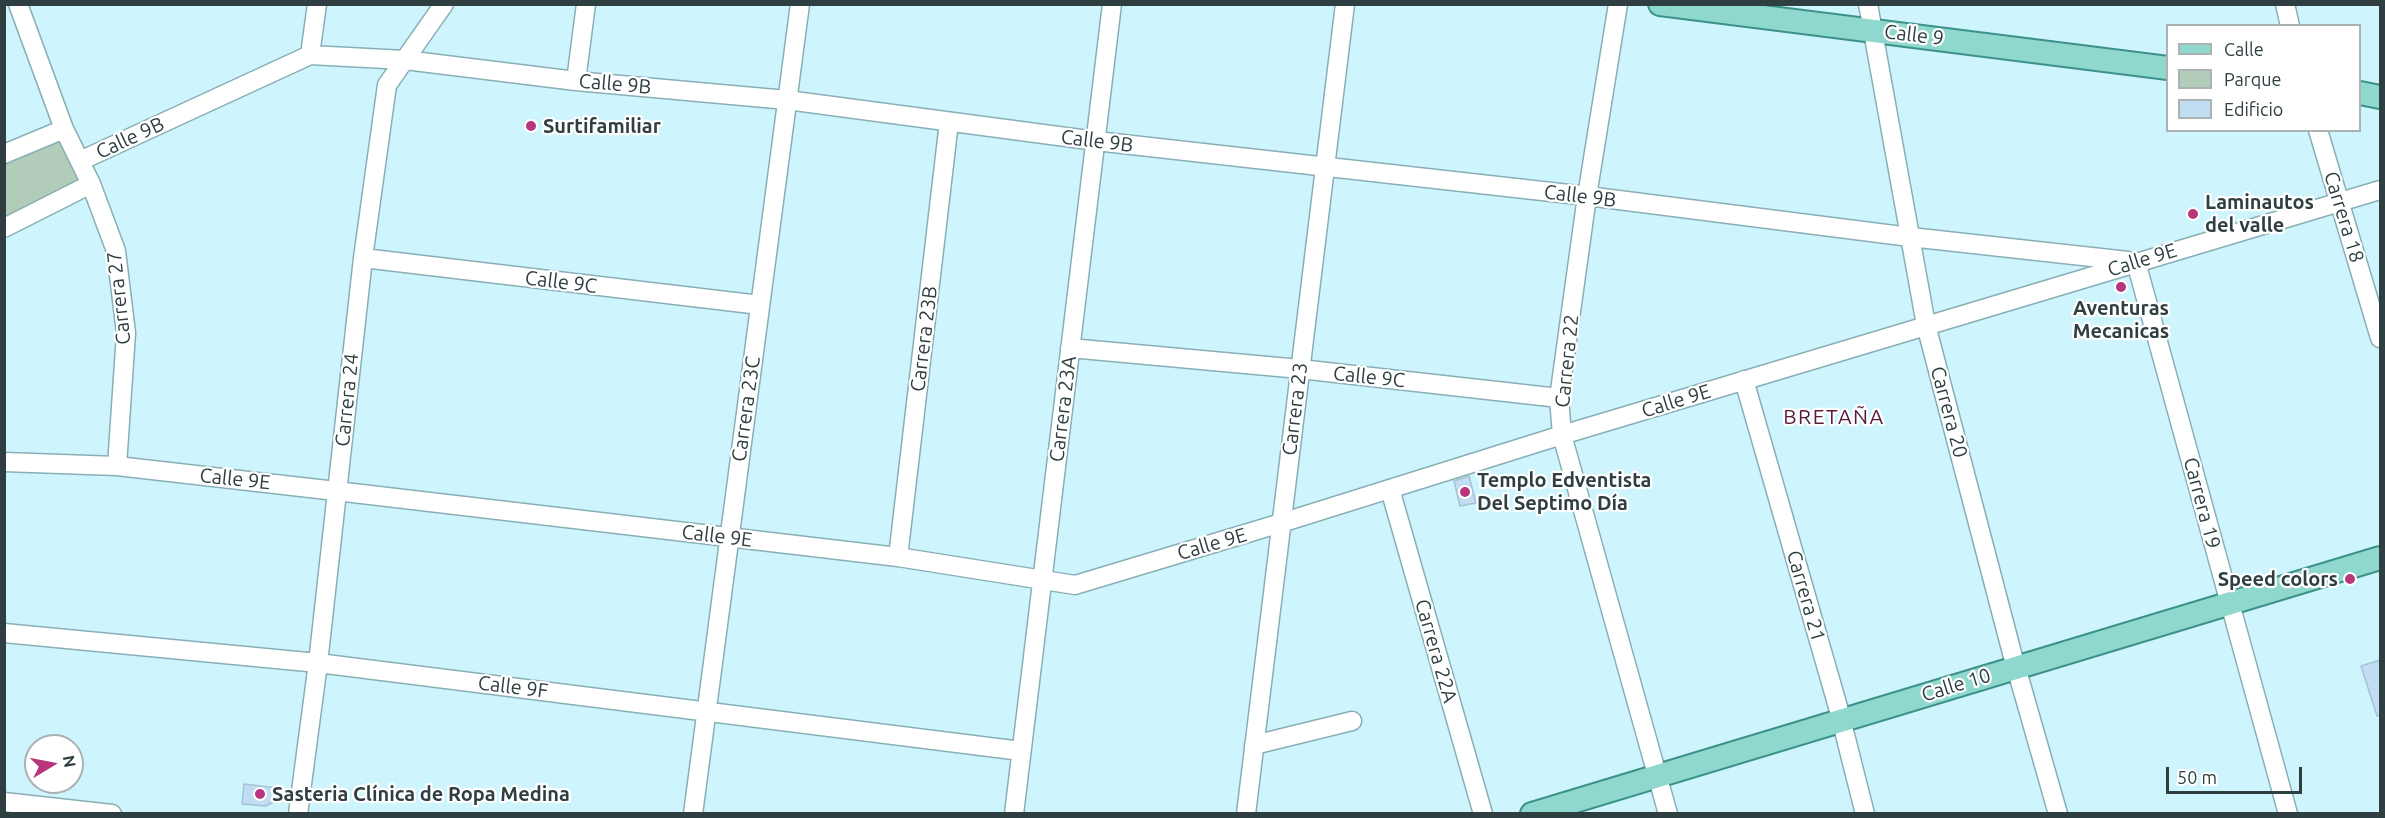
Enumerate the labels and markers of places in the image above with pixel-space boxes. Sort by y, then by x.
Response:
place label: Surtifamiliar [543,114,661,138]
marker: Surtifamiliar [524,119,538,133]
place label: Laminautos del valle [2205,190,2314,237]
marker: Laminautos del valle [2186,207,2200,221]
marker: Aventuras Mecanicas [2114,280,2128,294]
place label: Aventuras Mecanicas [2073,296,2169,343]
place label: Templo Edventista Del Septimo Día [1477,468,1651,515]
marker: Templo Edventista Del Septimo Día [1458,485,1472,499]
place label: Speed colors [2218,567,2338,591]
marker: Speed colors [2343,572,2357,586]
place label: Sasteria Clínica de Ropa Medina [272,782,570,806]
marker: Sasteria Clínica de Ropa Medina [253,787,267,801]

